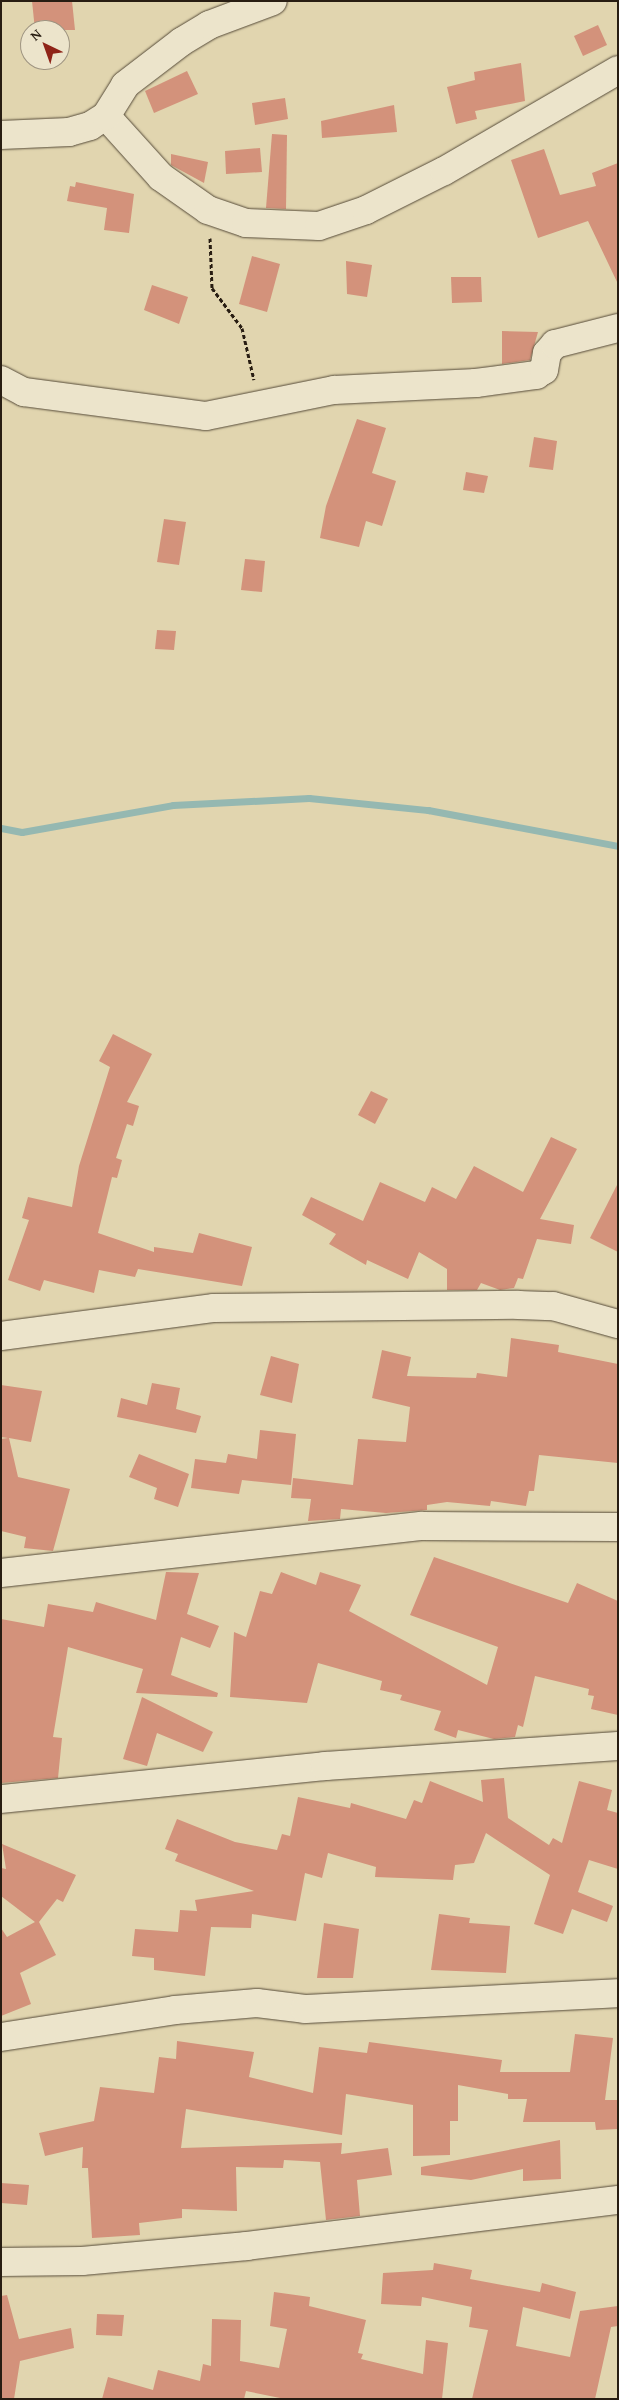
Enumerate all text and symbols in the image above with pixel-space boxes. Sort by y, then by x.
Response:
north arrow [20,20,70,70]
text: N [25,24,46,45]

